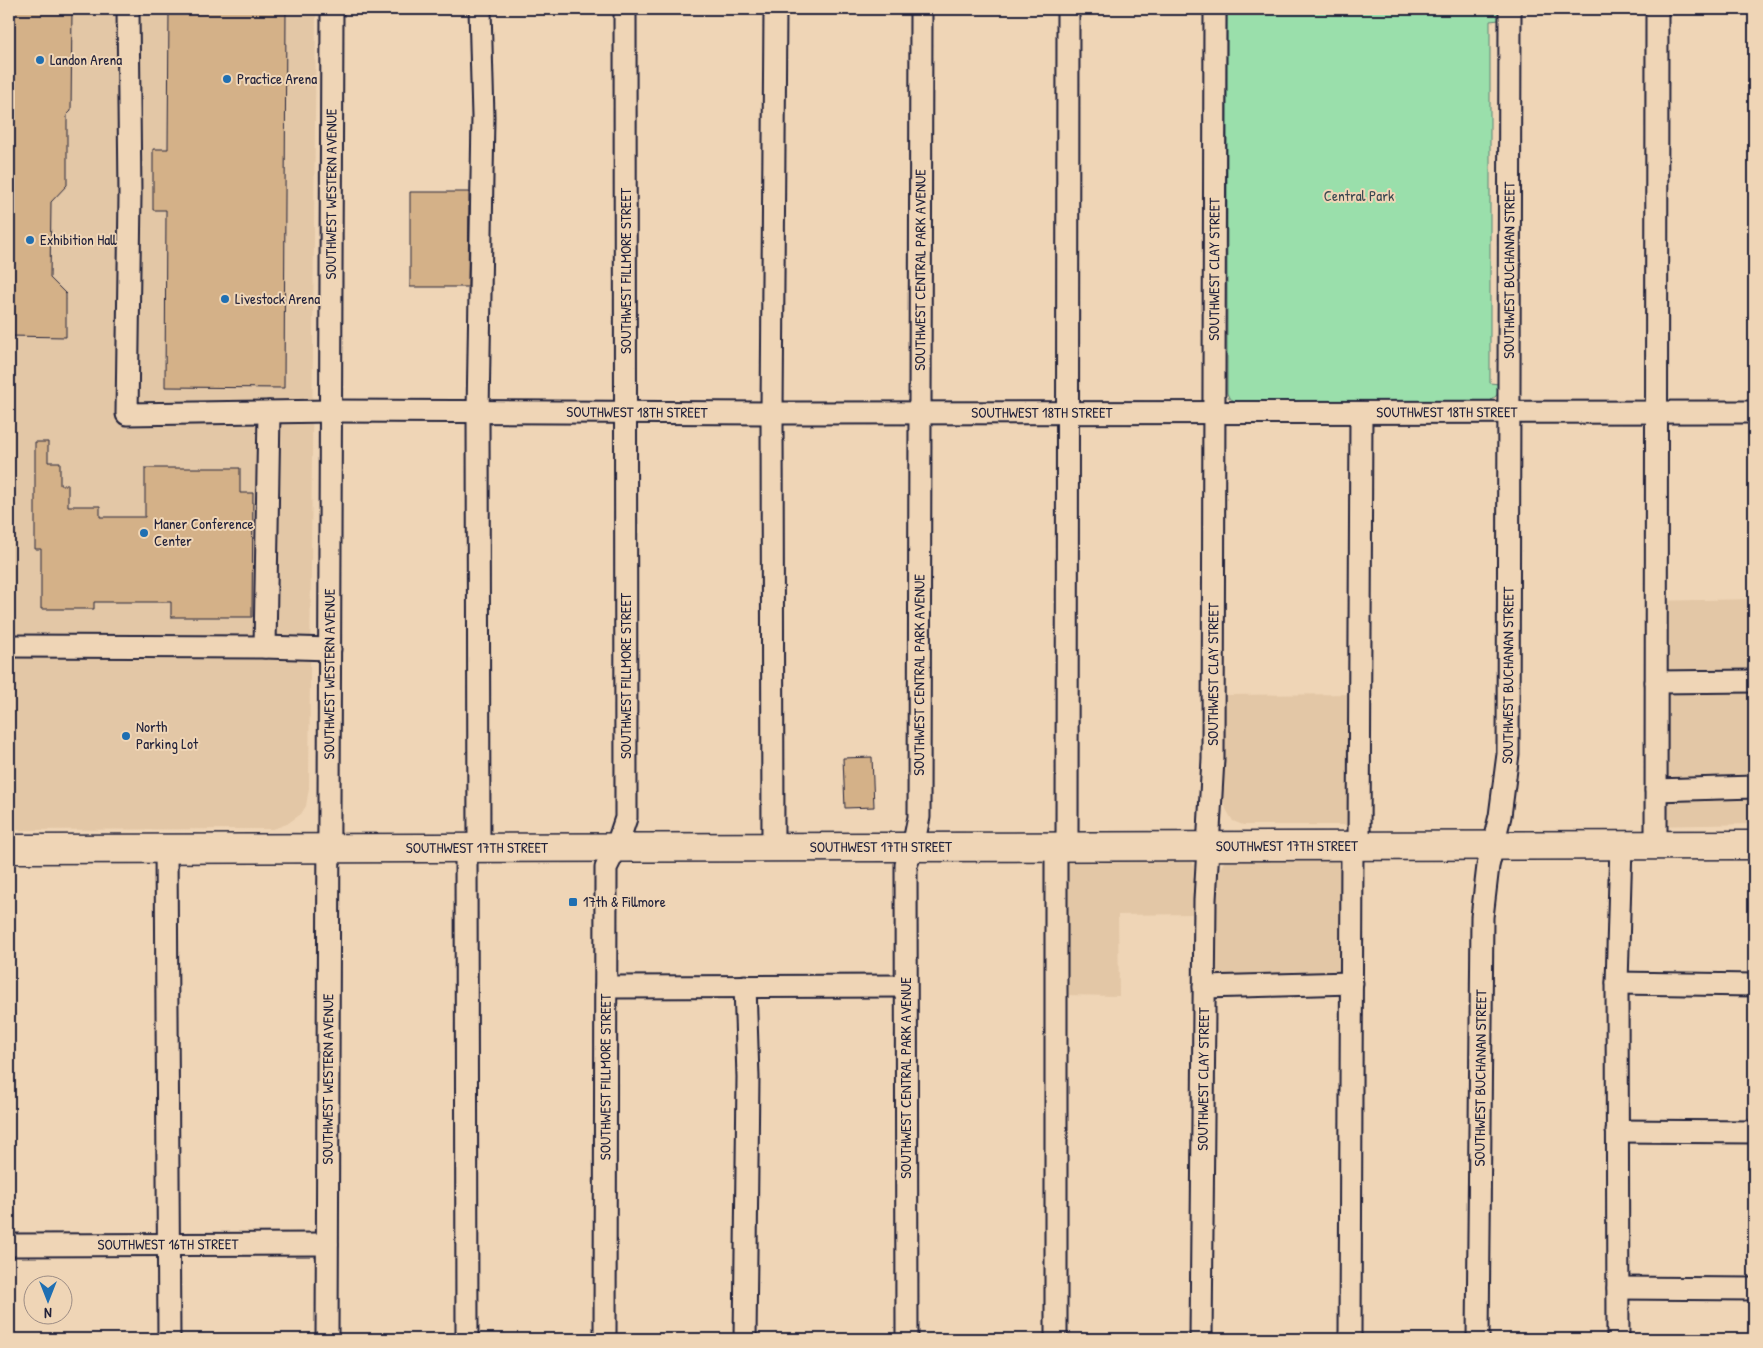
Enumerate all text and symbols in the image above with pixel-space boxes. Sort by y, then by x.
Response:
place label: Landon Arena [50,49,122,70]
marker: Landon Arena [34,54,46,66]
place label: Practice Arena [237,68,317,89]
marker: Practice Arena [221,73,233,85]
street label: SOUTHWEST WESTERN AVENUE [320,108,342,279]
street label: SOUTHWEST CENTRAL PARK AVENUE [909,169,931,371]
street label: SOUTHWEST BUCHANAN STREET [1498,181,1520,359]
park label: Central Park [1324,185,1394,206]
street label: SOUTHWEST FILLMORE STREET [615,187,636,354]
street label: SOUTHWEST CLAY STREET [1203,197,1224,341]
place label: Exhibition Hall [40,229,117,250]
marker: Exhibition Hall [24,234,36,246]
place label: Livestock Arena [235,288,320,309]
marker: Livestock Arena [219,293,231,305]
street label: SOUTHWEST 18TH STREET [566,401,709,423]
street label: SOUTHWEST 18TH STREET [1376,401,1519,422]
street label: SOUTHWEST 18TH STREET [971,402,1114,423]
place label: Maner Conference Center [154,513,254,551]
marker: Maner Conference Center [138,527,150,539]
street label: SOUTHWEST CENTRAL PARK AVENUE [908,574,930,776]
street label: SOUTHWEST BUCHANAN STREET [1496,586,1518,765]
street label: SOUTHWEST WESTERN AVENUE [318,588,340,759]
street label: SOUTHWEST FILLMORE STREET [615,592,636,759]
street label: SOUTHWEST CLAY STREET [1202,602,1223,746]
place label: North Parking Lot [136,716,199,754]
marker: North Parking Lot [120,730,132,742]
street label: SOUTHWEST 17TH STREET [1216,835,1359,856]
street label: SOUTHWEST 17TH STREET [810,836,953,857]
street label: SOUTHWEST 17TH STREET [406,837,549,858]
place label: 17th & Fillmore [583,891,666,912]
marker: 17th & Fillmore [567,896,579,908]
street label: SOUTHWEST CENTRAL PARK AVENUE [895,977,916,1179]
street label: SOUTHWEST BUCHANAN STREET [1469,988,1491,1167]
street label: SOUTHWEST WESTERN AVENUE [317,993,338,1164]
street label: SOUTHWEST FILLMORE STREET [594,993,616,1160]
street label: SOUTHWEST CLAY STREET [1192,1006,1214,1151]
street label: SOUTHWEST 16TH STREET [98,1233,239,1255]
north arrow [22,1276,72,1326]
text: N [44,1304,52,1323]

